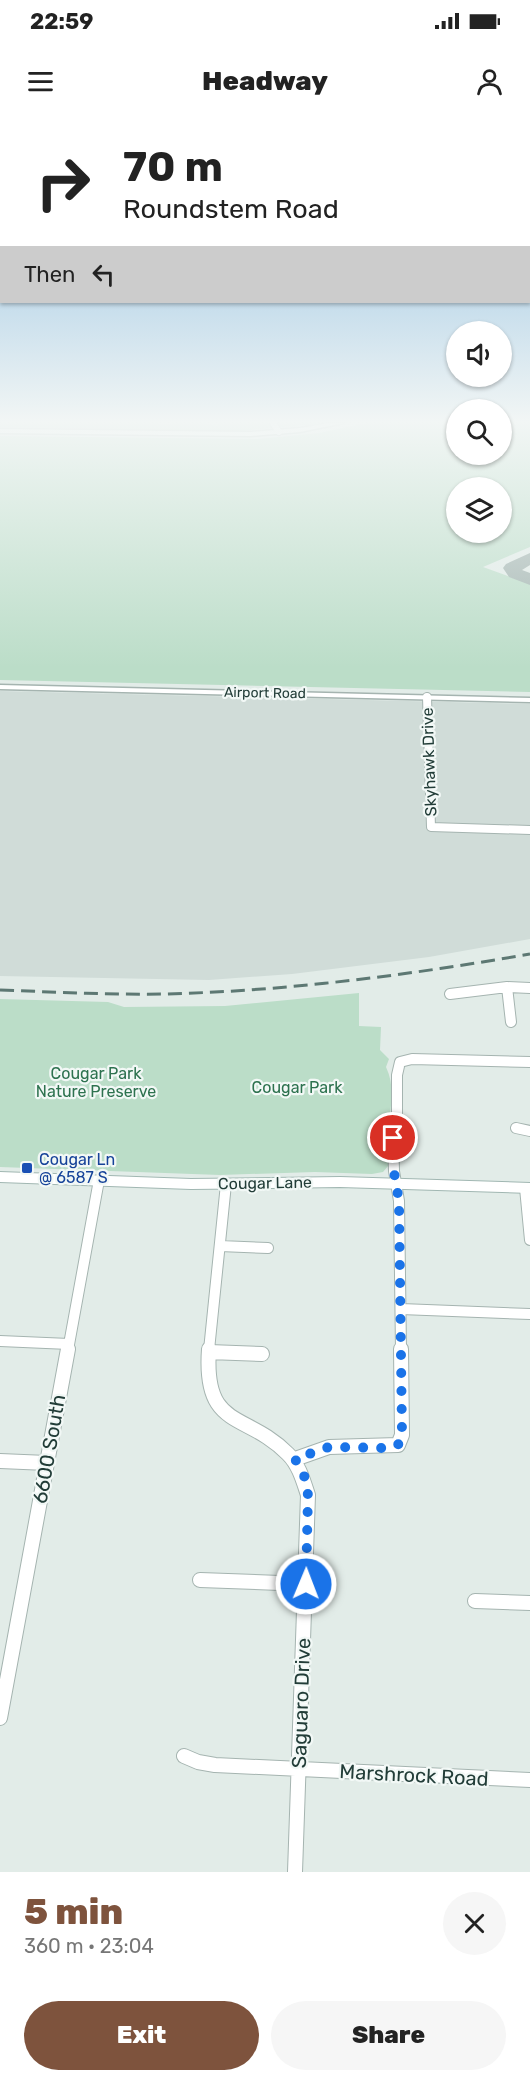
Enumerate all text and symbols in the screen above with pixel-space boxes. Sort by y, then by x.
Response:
text: 22:59 [30,8,93,35]
icon: menu [24,65,57,98]
text: Headway [202,65,328,97]
icon: person [473,65,506,98]
text: 70 m [123,142,223,192]
icon: right [24,144,102,222]
text: Roundstem Road [123,193,339,225]
icon: left [87,258,120,291]
text: Then [24,261,75,288]
map controls [446,321,512,543]
button: sound [446,321,512,387]
button: search [446,399,512,465]
button: layers [446,477,512,543]
street label: Airport Road [224,684,306,702]
street label: Skyhawk Drive [418,707,440,817]
park label: Cougar Park Nature Preserve [36,1064,156,1101]
park label: Cougar Park [252,1078,343,1097]
pin [367,1112,418,1163]
icon: arrive [376,1121,409,1154]
place label: Cougar Ln @ 6587 S [39,1150,115,1187]
marker: Cougar Ln @ 6587 S [20,1161,34,1175]
street label: Cougar Lane [218,1173,312,1193]
street label: 6600 South [28,1393,70,1505]
position arrow [274,1552,338,1616]
street label: Saguaro Drive [287,1637,315,1769]
street label: Marshrock Road [339,1759,489,1791]
text: 5 min [24,1890,123,1933]
button: close [443,1892,506,1955]
text: 360 m · 23:04 [24,1934,154,1958]
button: Exit [24,2001,259,2070]
button: Share [271,2001,506,2070]

